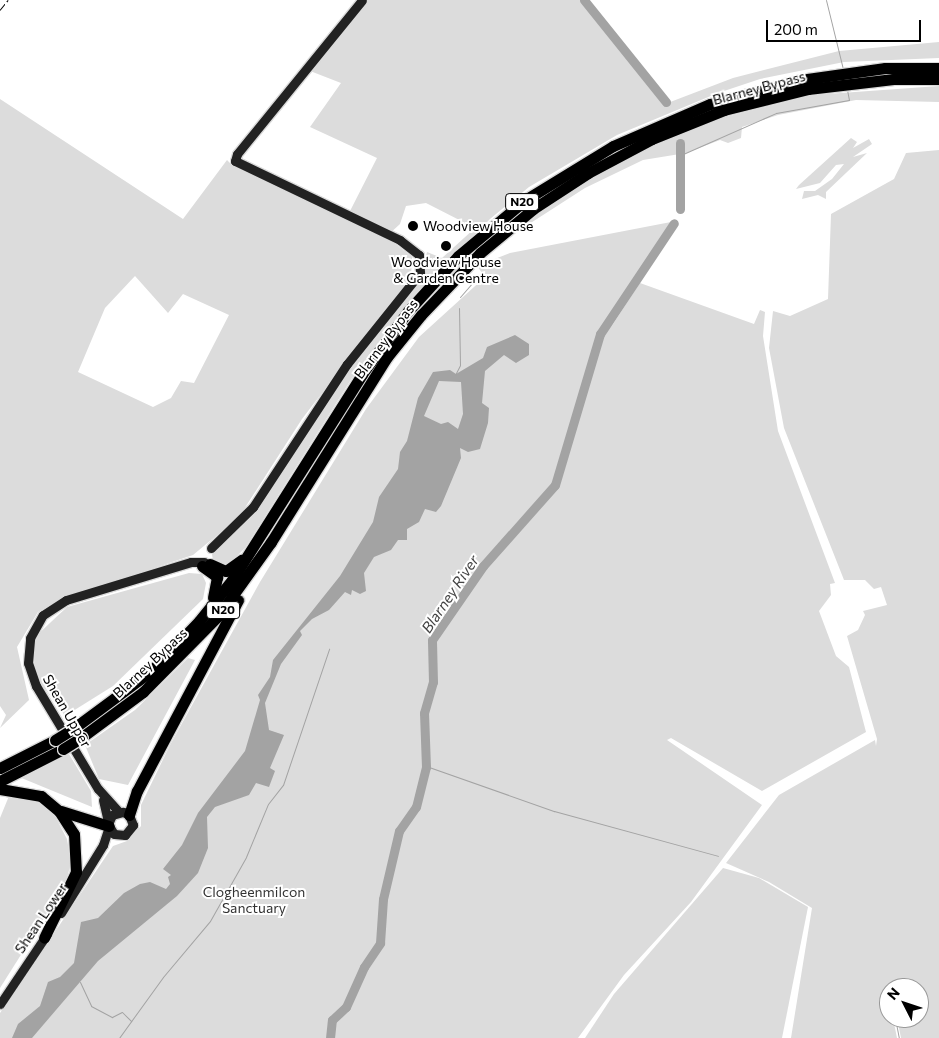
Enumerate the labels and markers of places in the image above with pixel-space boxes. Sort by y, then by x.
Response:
place label: Woodview House [423,218,533,234]
marker: Woodview House [407,220,419,232]
marker: Woodview House & Garden Centre [440,240,452,252]
place label: Woodview House & Garden Centre [391,254,501,286]

